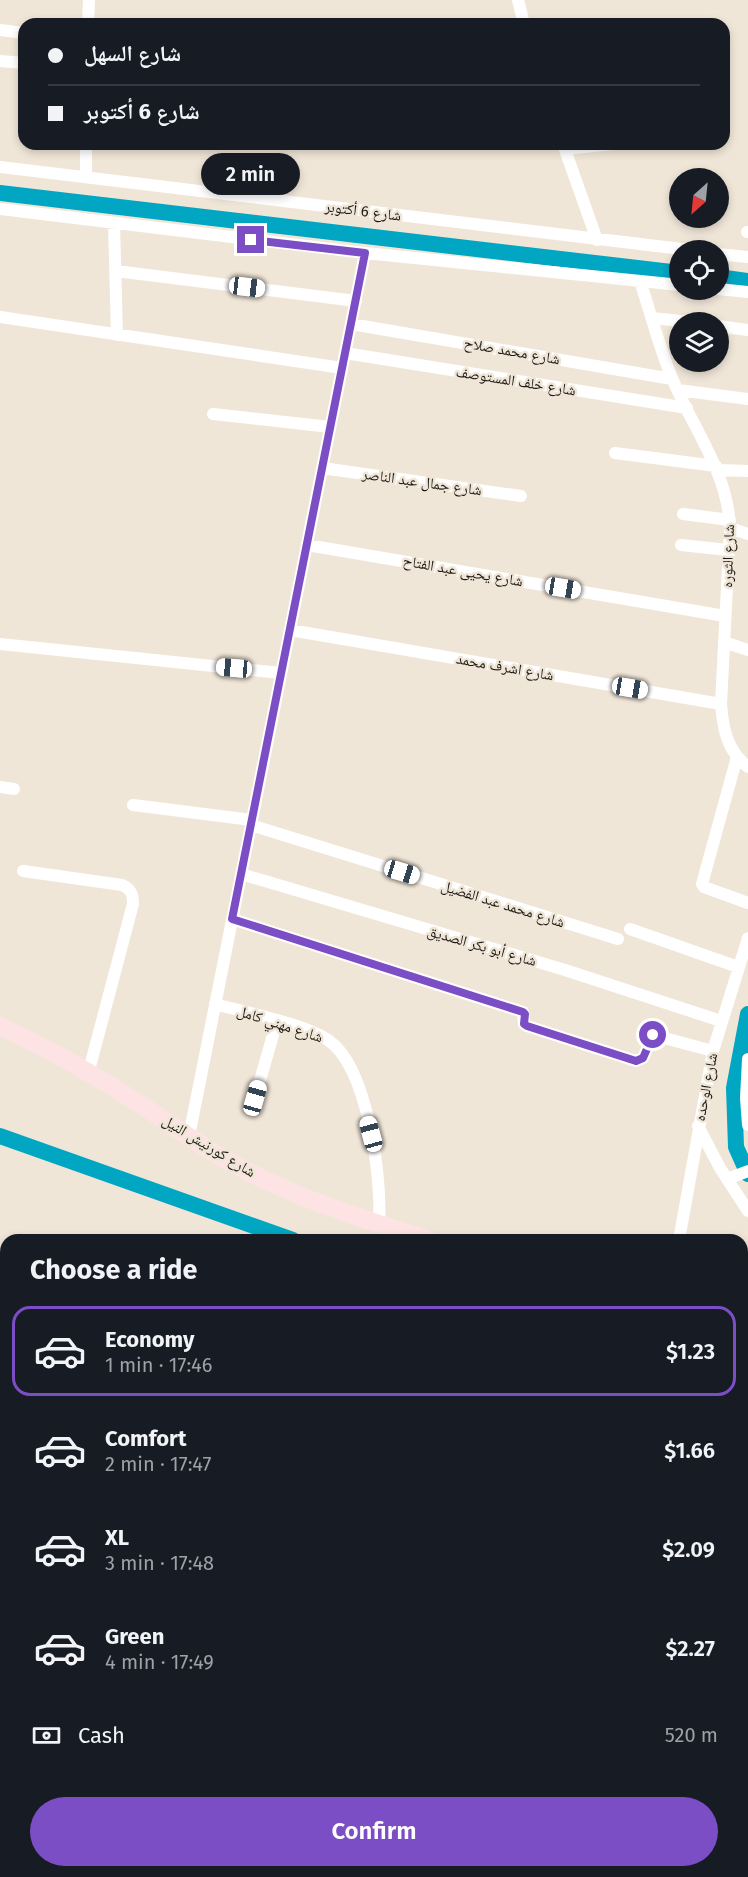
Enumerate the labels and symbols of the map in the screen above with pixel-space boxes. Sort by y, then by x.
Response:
callout: 2 min [202,153,300,195]
north arrow [669,168,729,228]
street label: شارع 6 أكتوبر [323,197,402,226]
route end [237,226,264,253]
car [228,276,266,298]
street label: شارع محمد صلاح [462,334,561,369]
street label: شارع خلف المستوصف [455,363,577,400]
street label: شارع جمال عبد الناصر [360,465,483,500]
street label: شارع الثوره [718,524,739,588]
street label: شارع يحيى عبد الفتاح [401,552,525,591]
car [544,576,582,600]
street label: شارع اشرف محمد [455,650,555,685]
car [215,657,253,679]
car [611,676,649,700]
car [382,858,422,886]
street label: شارع محمد عبد الفضيل [439,877,567,932]
street label: شارع أبو بكر الصديق [425,922,539,971]
street label: شارع مهني كامل [234,1002,325,1049]
route start [639,1021,666,1048]
street label: شارع الوحده [691,1051,722,1123]
car [241,1078,269,1118]
street label: شارع كورنيش النيل [159,1111,259,1182]
car [358,1114,384,1154]

